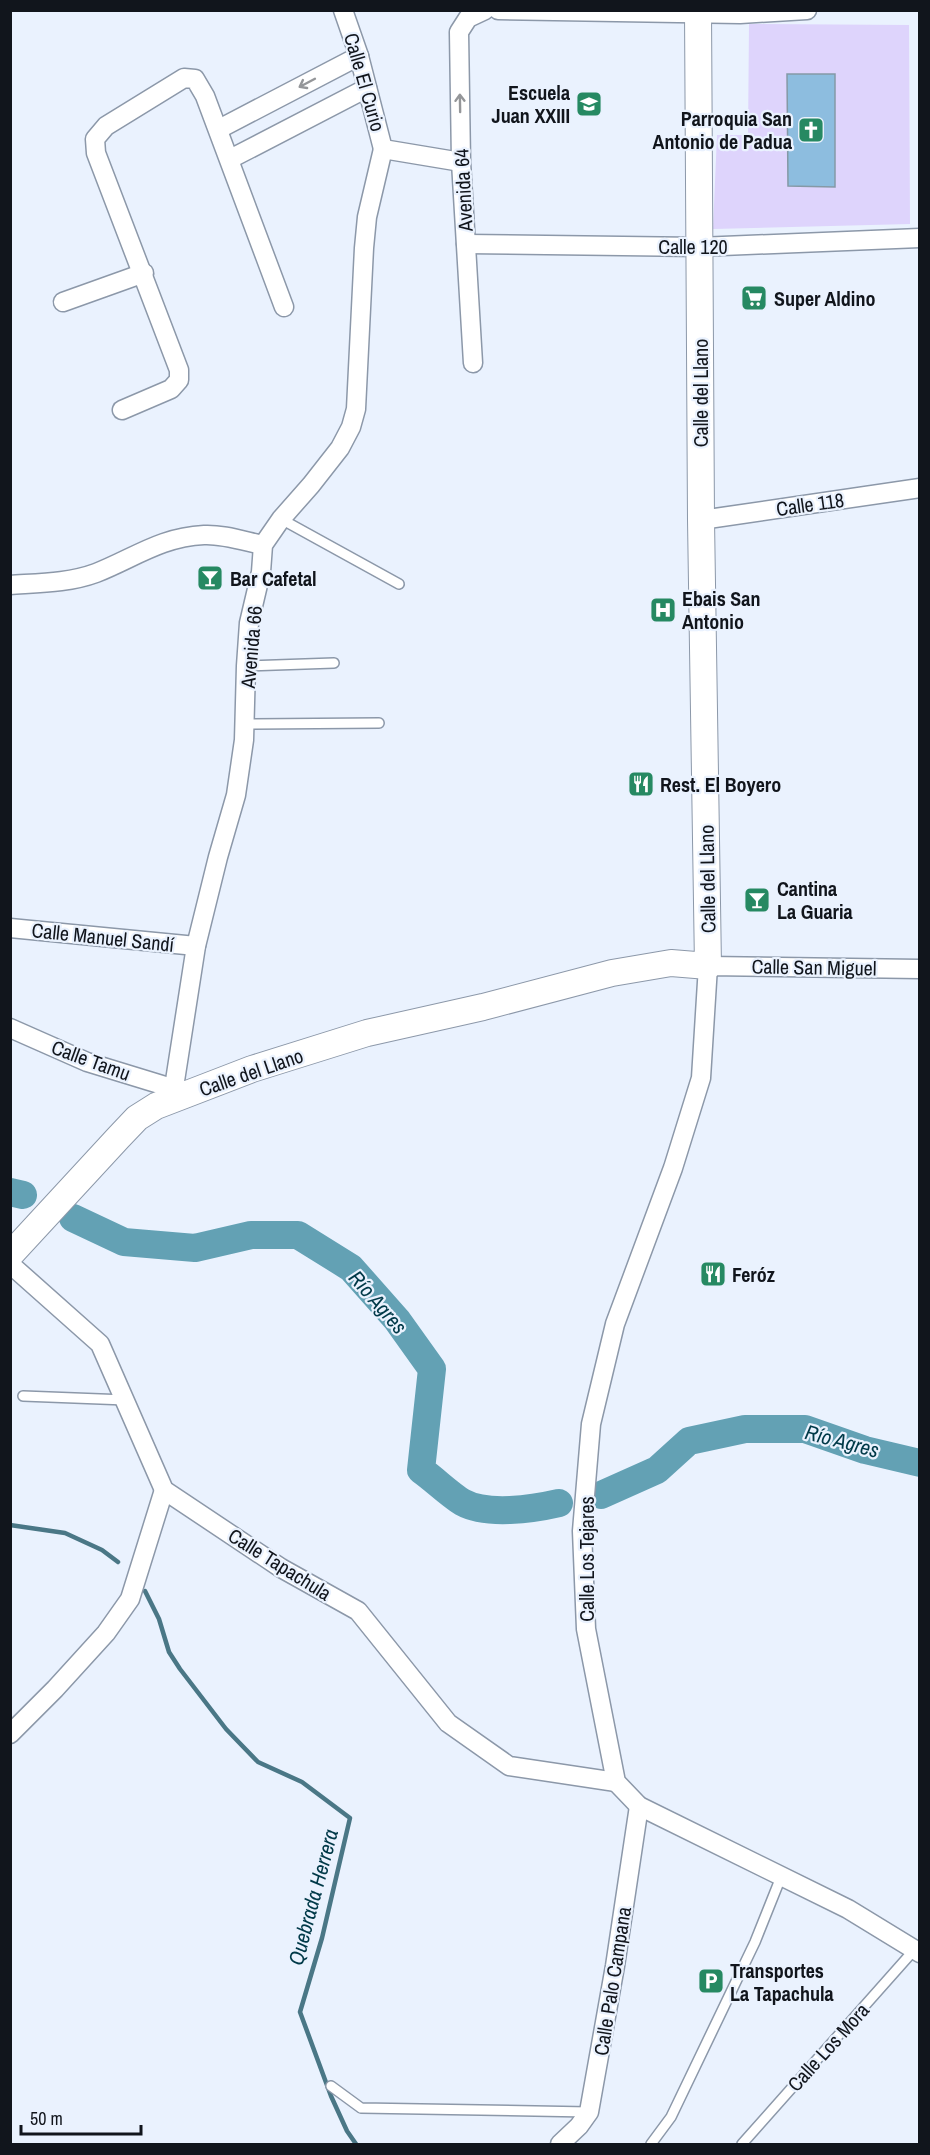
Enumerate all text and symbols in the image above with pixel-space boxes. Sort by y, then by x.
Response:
street label: Calle El Curio [338,30,392,134]
one-way arrow [299,77,316,89]
place label: Escuela Juan XXIII [492,79,570,129]
school or university icon: Escuela Juan XXIII [574,89,604,119]
one-way arrow [454,94,466,114]
place label: Parroquia San Antonio de Padua [653,105,792,155]
church icon: Parroquia San Antonio de Padua [796,115,826,145]
street label: Avenida 64 [447,148,479,233]
street label: Calle 120 [658,233,728,260]
supermarket icon: Super Aldino [739,283,769,313]
place label: Super Aldino [774,285,875,312]
street label: Calle del Llano [687,339,714,447]
street label: Calle 118 [774,486,846,522]
bar icon: Bar Cafetal [195,563,225,593]
place label: Bar Cafetal [230,565,317,592]
place label: Ebais San Antonio [682,585,760,635]
hospital icon: Ebais San Antonio [648,595,678,625]
street label: Avenida 66 [234,605,268,690]
restaurant icon: Rest. El Boyero [626,769,656,799]
place label: Rest. El Boyero [660,771,781,798]
street label: Calle del Llano [693,825,721,933]
place label: Cantina La Guaria [777,875,853,925]
bar icon: Cantina La Guaria [742,885,772,915]
street label: Calle Manuel Sandí [30,916,176,958]
street label: Calle San Miguel [751,952,877,982]
street label: Calle Tamu [48,1033,134,1087]
street label: Calle del Llano [195,1042,307,1102]
restaurant icon: Feróz [698,1259,728,1289]
place label: Feróz [732,1261,775,1288]
water label: Río Agres [342,1264,414,1340]
water label: Río Agres [802,1417,883,1465]
street label: Calle Los Tejares [573,1496,600,1622]
street label: Calle Tapachula [223,1522,337,1606]
water label: Quebrada Herrera [281,1826,345,1968]
street label: Calle Palo Campana [587,1905,637,2057]
place label: Transportes La Tapachula [730,1957,834,2007]
parking icon: Transportes La Tapachula [696,1966,726,1996]
street label: Calle Los Mora [781,1997,875,2097]
scale bar [21,2098,141,2136]
text: 50 m [30,2106,63,2131]

